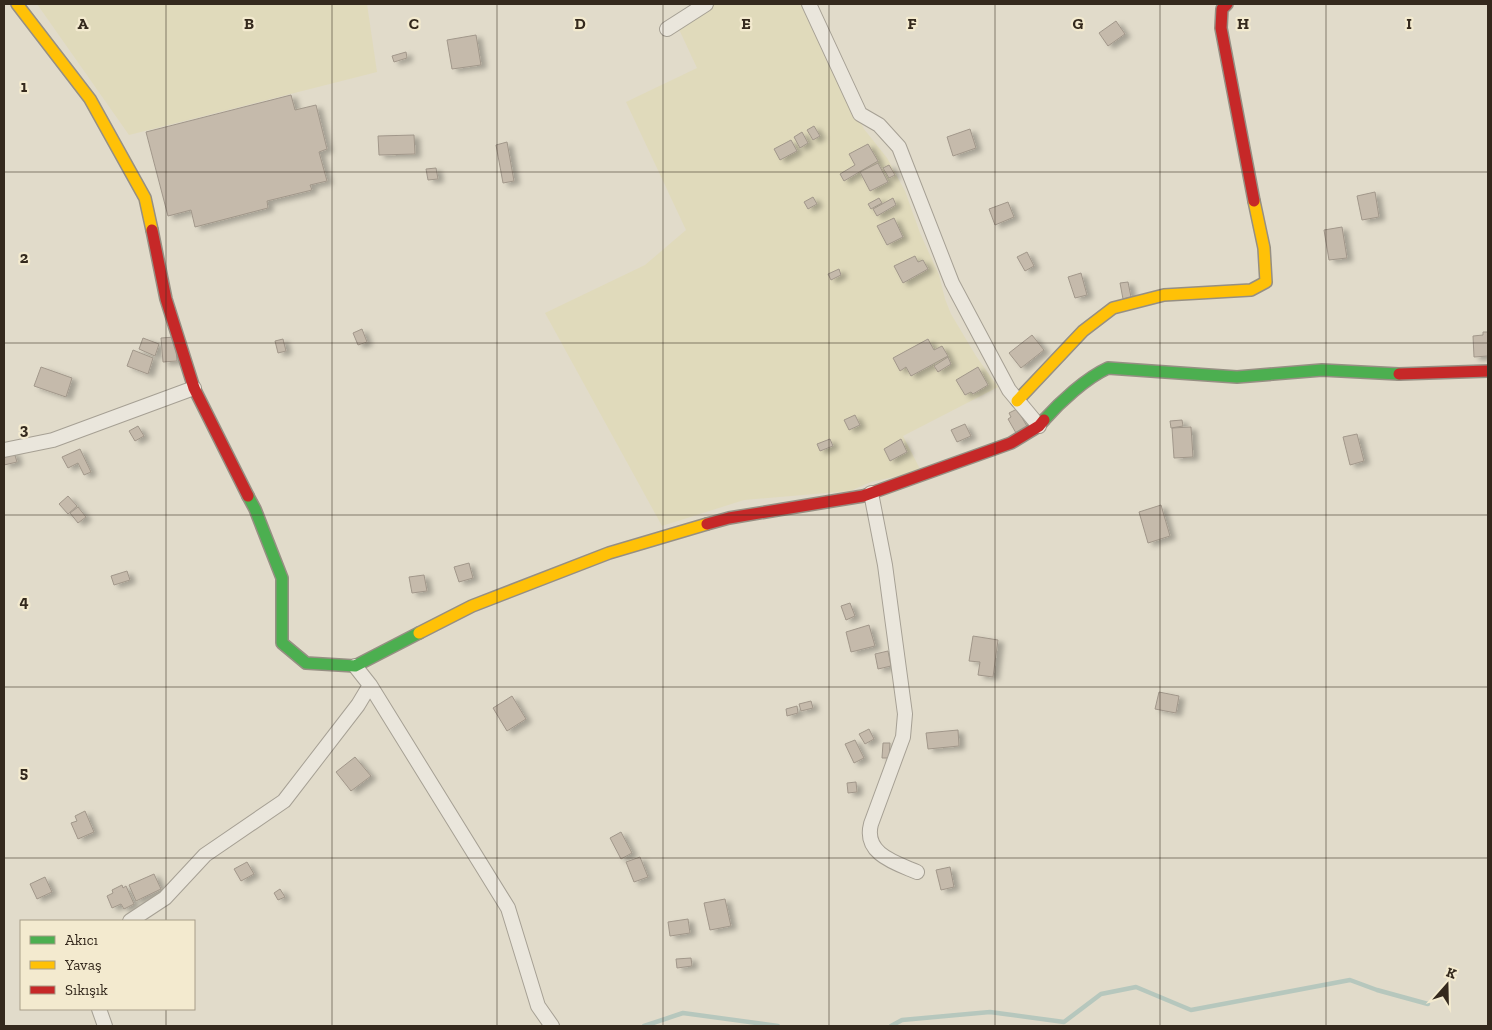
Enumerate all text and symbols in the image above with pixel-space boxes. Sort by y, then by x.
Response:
text: A [78,14,89,33]
text: B [244,14,254,33]
text: C [409,14,419,33]
text: D [574,14,586,33]
text: E [741,14,751,33]
text: F [907,14,917,33]
text: G [1073,14,1084,33]
text: H [1237,14,1249,33]
text: I [1406,14,1412,33]
text: 1 [21,77,28,96]
text: 2 [20,248,29,267]
text: 3 [20,420,29,439]
text: 4 [19,592,29,611]
text: 5 [20,763,28,782]
legend [20,920,195,1010]
text: Akıcı [65,931,98,949]
text: Yavaş [64,956,102,974]
north arrow [1422,960,1472,1010]
text: K [1444,964,1459,983]
text: Sıkışık [65,981,108,999]

